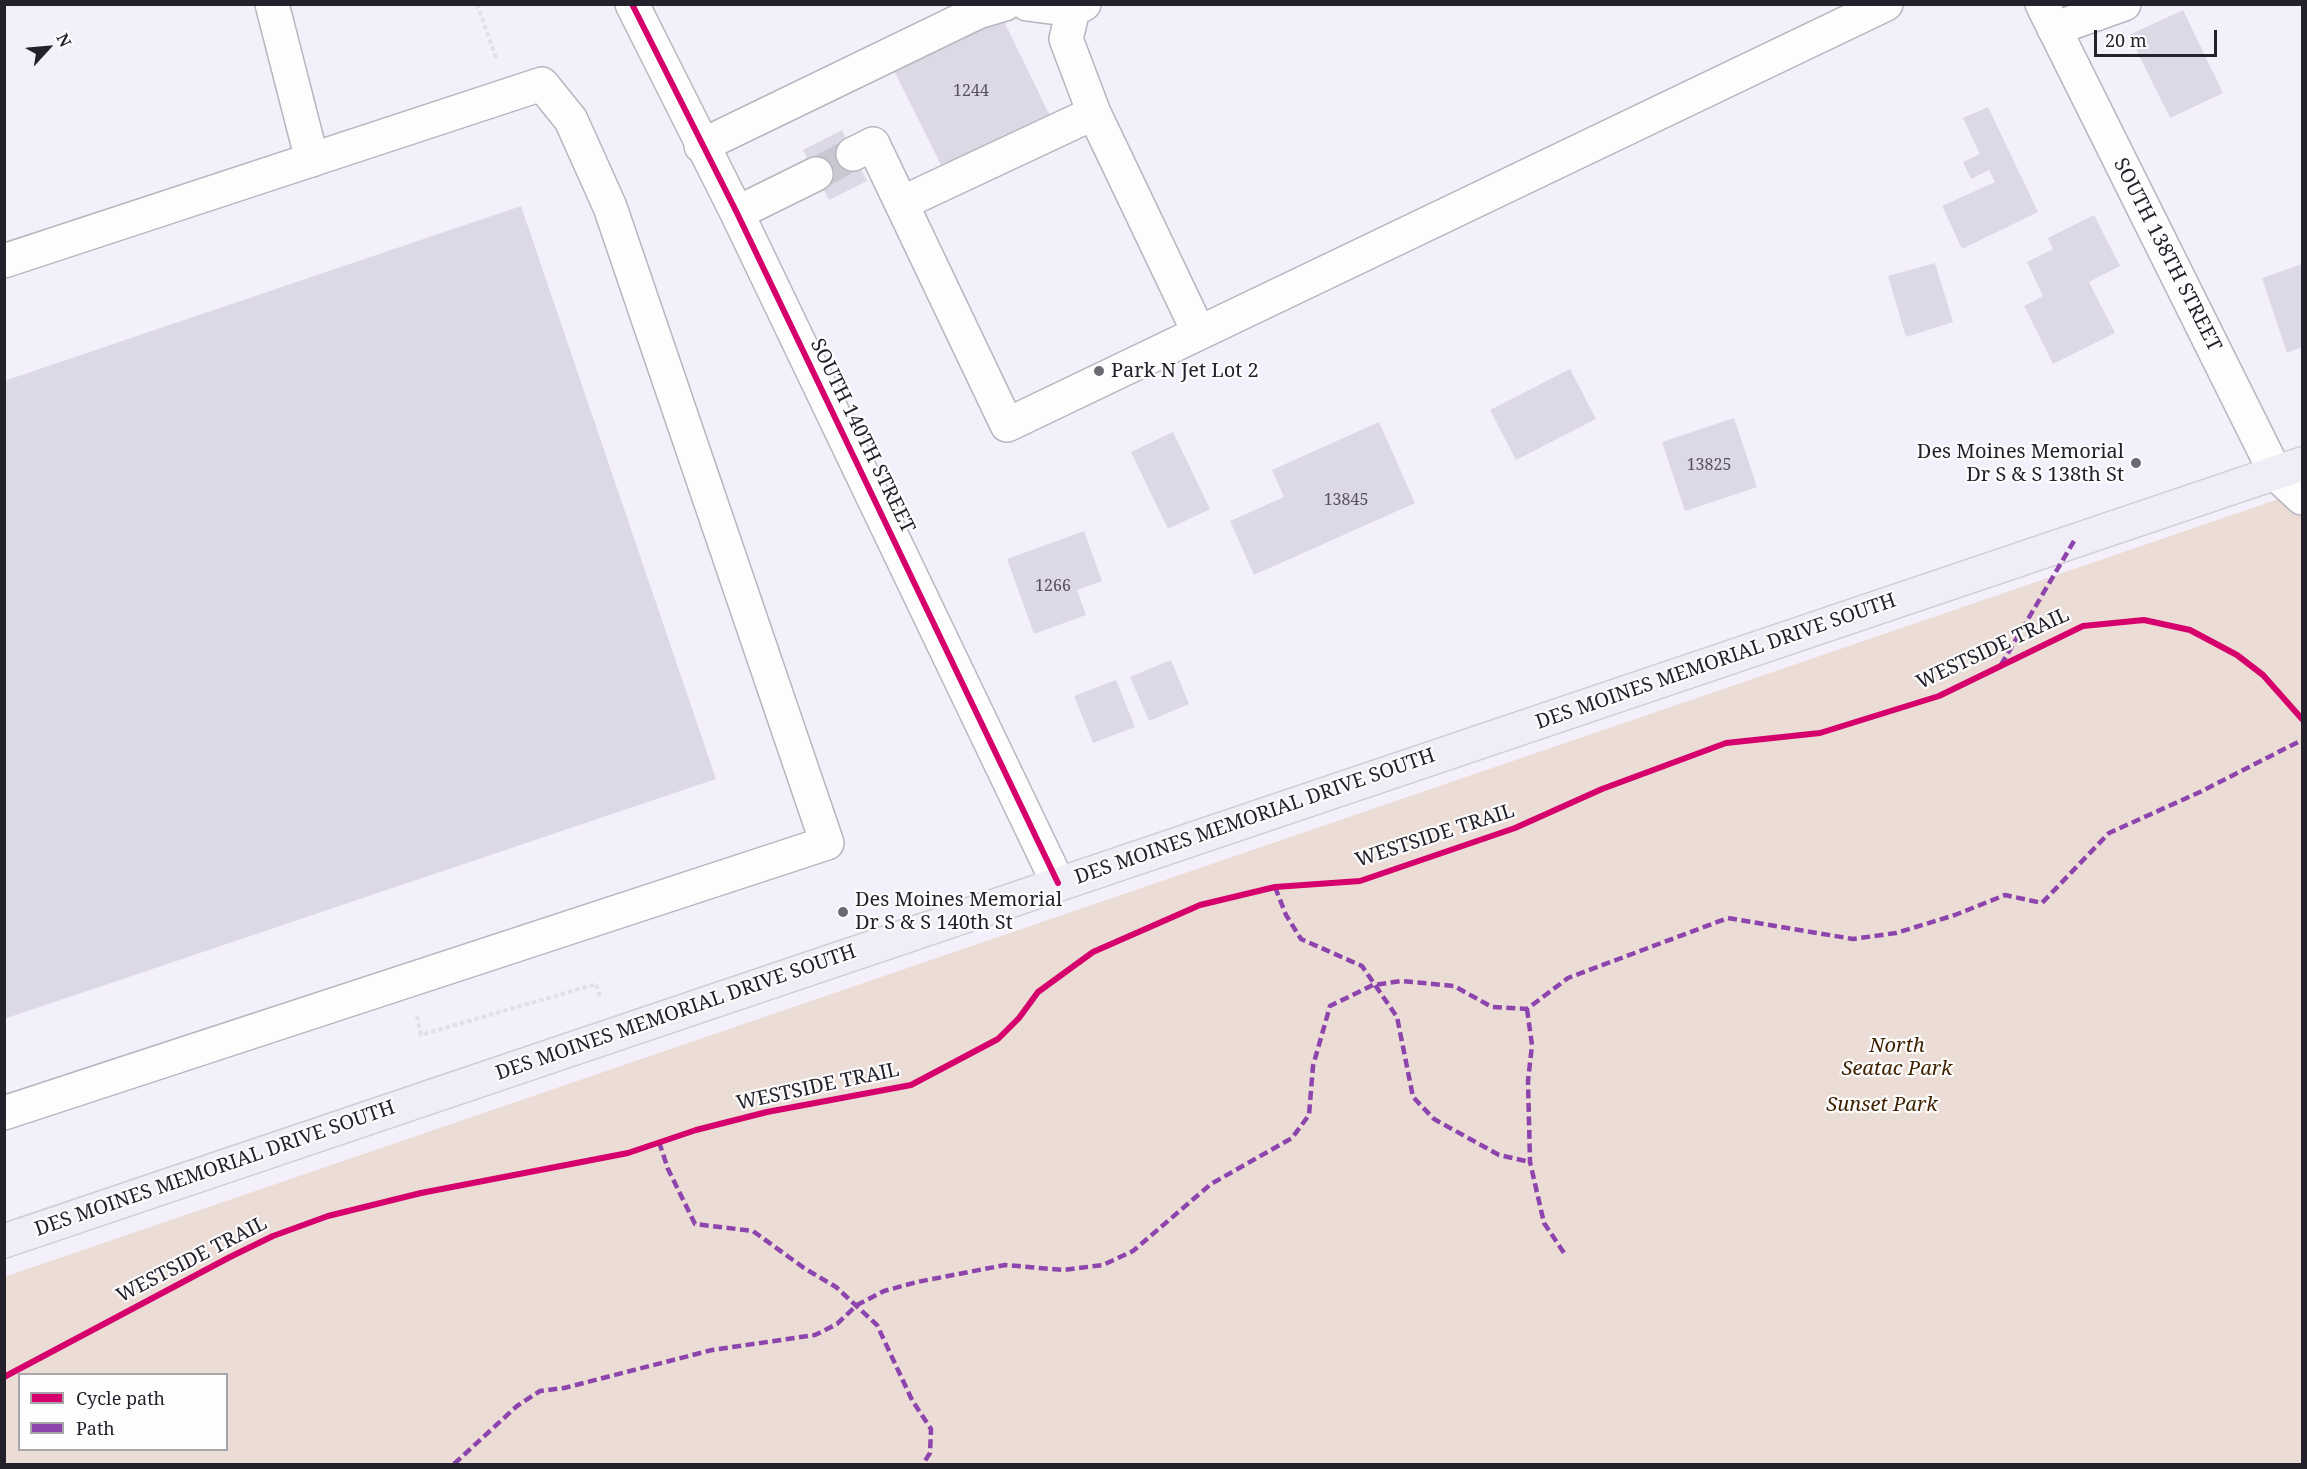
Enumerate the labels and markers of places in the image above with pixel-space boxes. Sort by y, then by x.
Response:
place label: Park N Jet Lot 2 [1111,359,1259,383]
marker: Park N Jet Lot 2 [1092,364,1106,378]
place label: Des Moines Memorial Dr S & S 138th St [1917,440,2124,487]
marker: Des Moines Memorial Dr S & S 138th St [2129,456,2143,470]
place label: Des Moines Memorial Dr S & S 140th St [855,888,1062,935]
marker: Des Moines Memorial Dr S & S 140th St [836,905,850,919]

